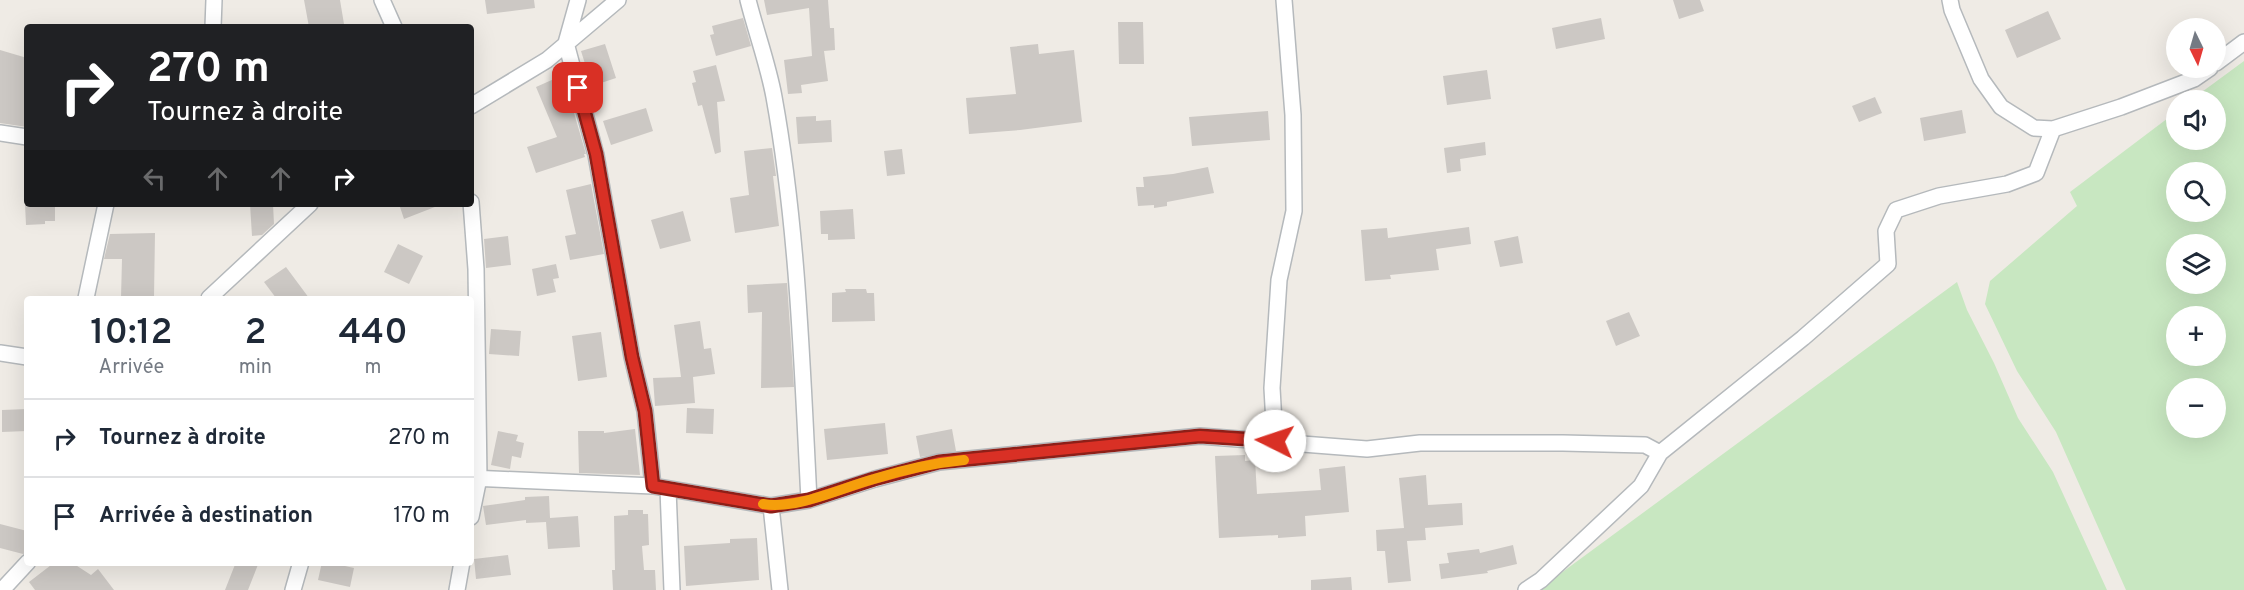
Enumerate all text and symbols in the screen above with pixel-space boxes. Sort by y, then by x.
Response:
north arrow [2166,18,2226,78]
map controls [2166,18,2226,438]
text: 270 m [147,44,270,97]
icon: right [48,48,126,126]
pin [552,62,603,113]
icon: arrive [561,71,594,104]
button: sound [2166,90,2226,150]
text: Tournez à droite [147,96,343,130]
icon: left [138,162,171,195]
icon: ahead [201,162,234,195]
icon: ahead [264,162,297,195]
icon: right [327,162,360,195]
button: search [2166,162,2226,222]
button: layers [2166,234,2226,294]
button: + [2166,306,2226,366]
text: 10:12 [90,311,173,357]
text: 2 [244,311,266,357]
text: 440 [338,311,408,357]
text: Arrivée [99,355,164,381]
text: min [239,355,272,381]
text: m [365,355,382,381]
button: − [2166,378,2226,438]
position arrow [1243,409,1307,473]
icon: right [48,422,81,455]
text: Tournez à droite [99,425,266,452]
text: 270 m [388,425,450,452]
icon: arrive [48,500,81,533]
text: Arrivée à destination [99,503,313,530]
text: 170 m [393,503,450,530]

